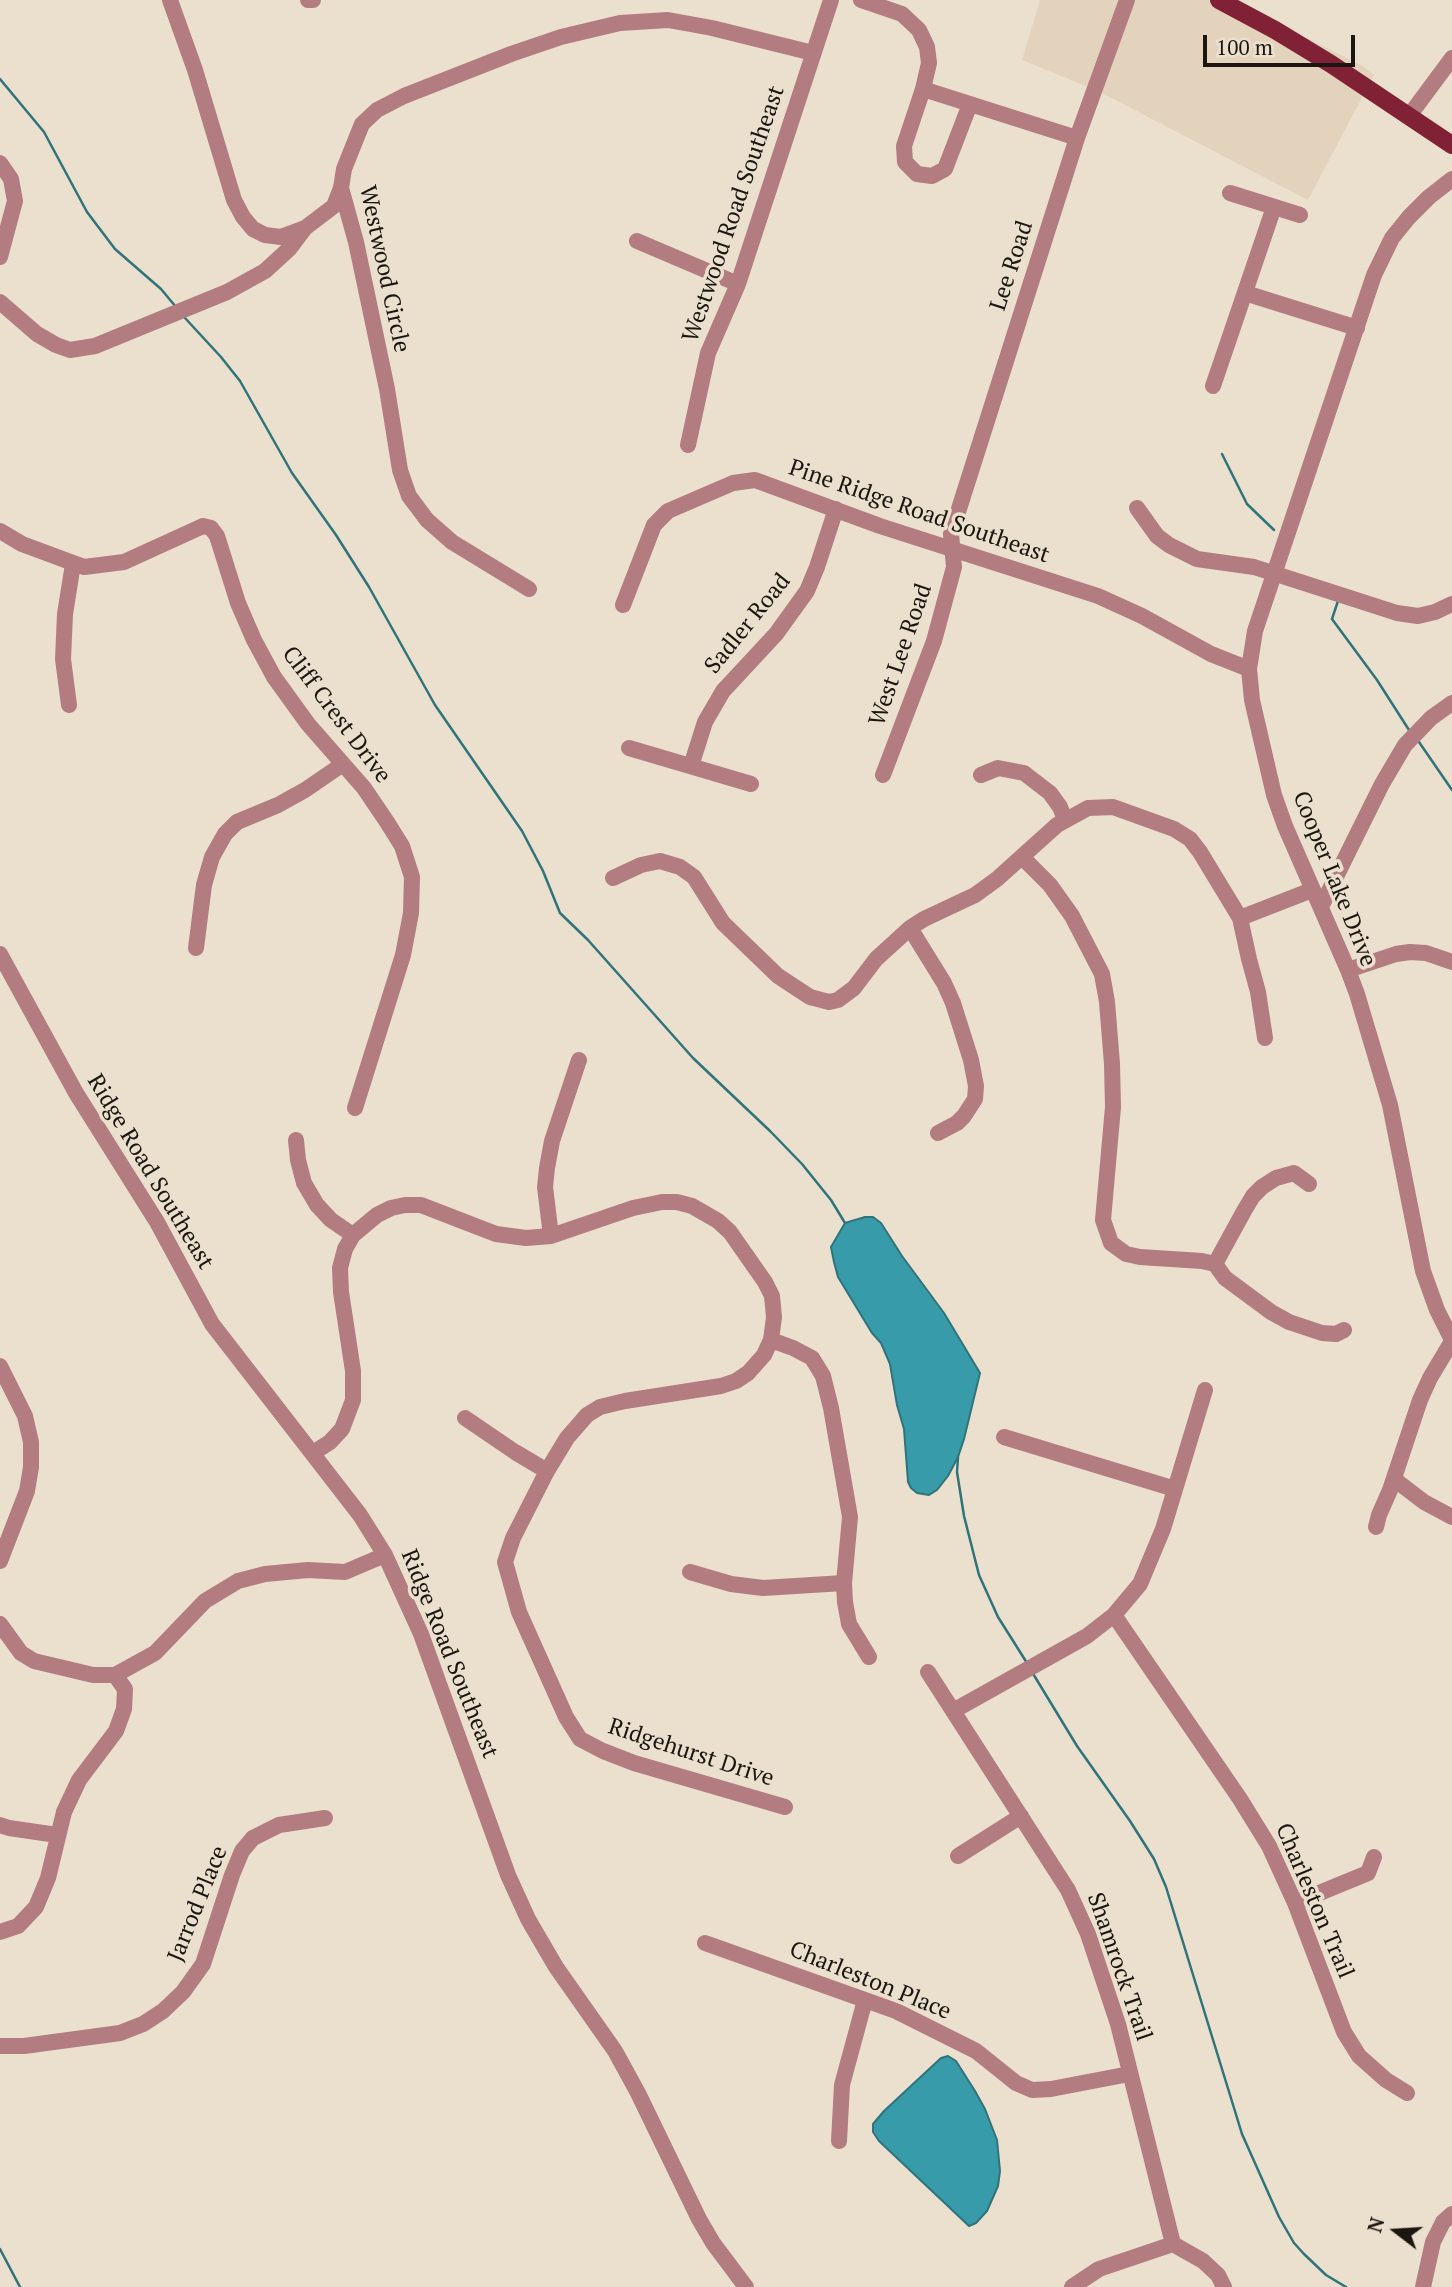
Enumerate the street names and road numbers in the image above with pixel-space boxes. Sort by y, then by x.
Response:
street label: Westwood Road Southeast [677,82,791,346]
street label: Westwood Circle [353,183,415,355]
street label: Lee Road [985,218,1039,314]
street label: Pine Ridge Road Southeast [785,454,1053,570]
street label: Sadler Road [699,568,797,680]
street label: West Lee Road [864,580,938,730]
street label: Cliff Crest Drive [276,641,396,789]
street label: Cooper Lake Drive [1286,787,1382,971]
street label: Ridge Road Southeast [81,1070,219,1274]
street label: Ridge Road Southeast [395,1546,503,1762]
street label: Ridgehurst Drive [605,1713,777,1793]
street label: Charleston Trail [1269,1819,1359,1983]
street label: Jarrod Place [162,1842,234,1966]
street label: Shamrock Trail [1081,1889,1157,2045]
street label: Charleston Place [785,1936,955,2026]

